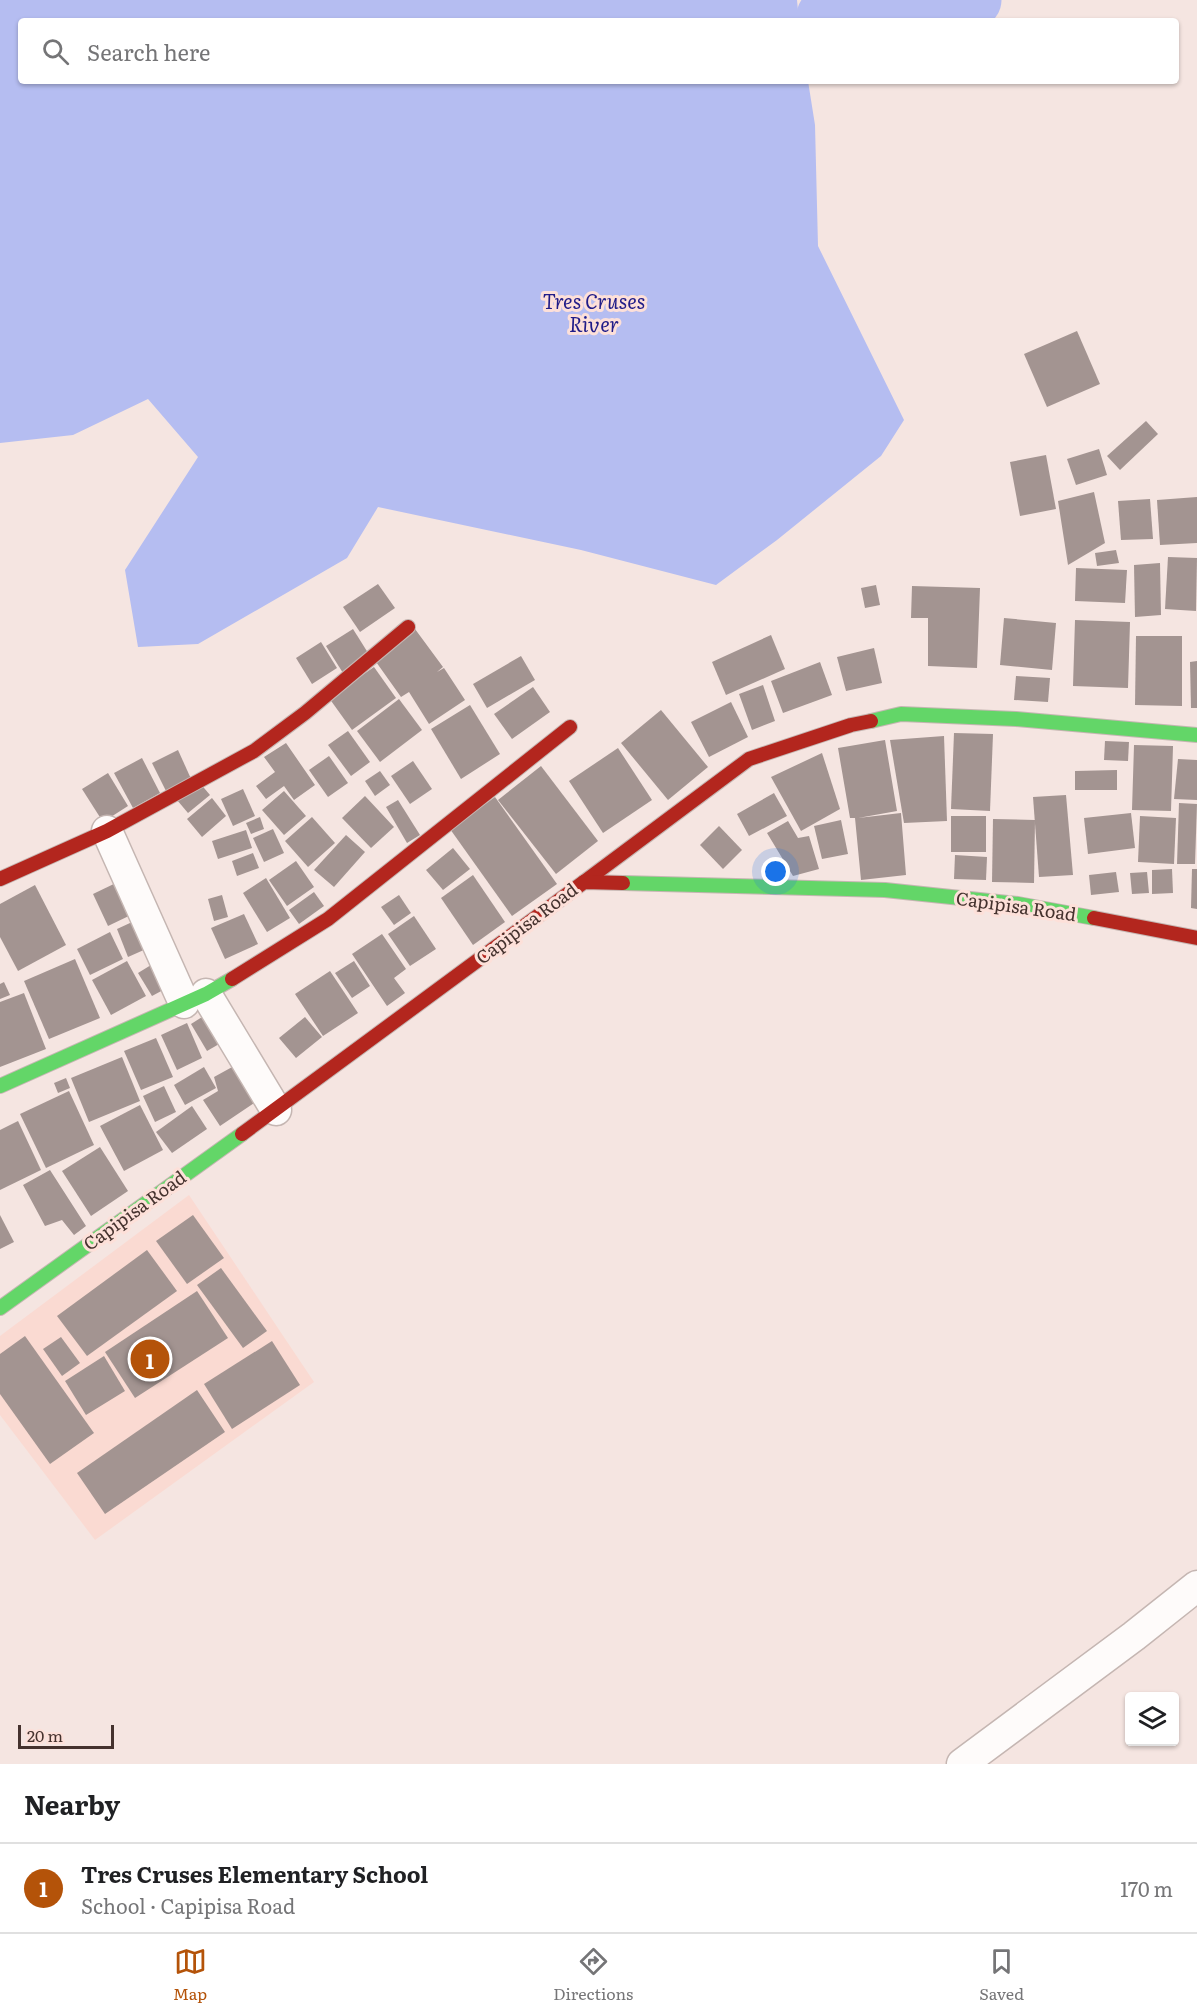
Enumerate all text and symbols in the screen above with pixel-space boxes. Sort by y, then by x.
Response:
search box [18,18,1179,84]
icon: search [39,35,72,68]
text: Search here [87,35,210,68]
water label: Tres Cruses River [543,285,645,338]
your location [761,857,790,886]
street label: Capipisa Road [470,876,583,970]
street label: Capipisa Road [954,884,1078,927]
street label: Capipisa Road [77,1163,191,1256]
pin: 1 [130,1336,170,1382]
map controls [1125,1692,1179,1746]
button: layers [1125,1692,1179,1746]
scale bar [18,1722,114,1750]
text: 20 m [27,1723,63,1747]
text: Nearby [24,1784,120,1823]
text: Tres Cruses Elementary School [81,1857,428,1890]
text: 1 [39,1873,48,1903]
text: 170 m [1120,1873,1173,1903]
text: School · Capipisa Road [81,1890,295,1920]
tab: Map [173,1945,207,2005]
tab: Directions [553,1945,633,2005]
tab: Saved [979,1945,1024,2005]

